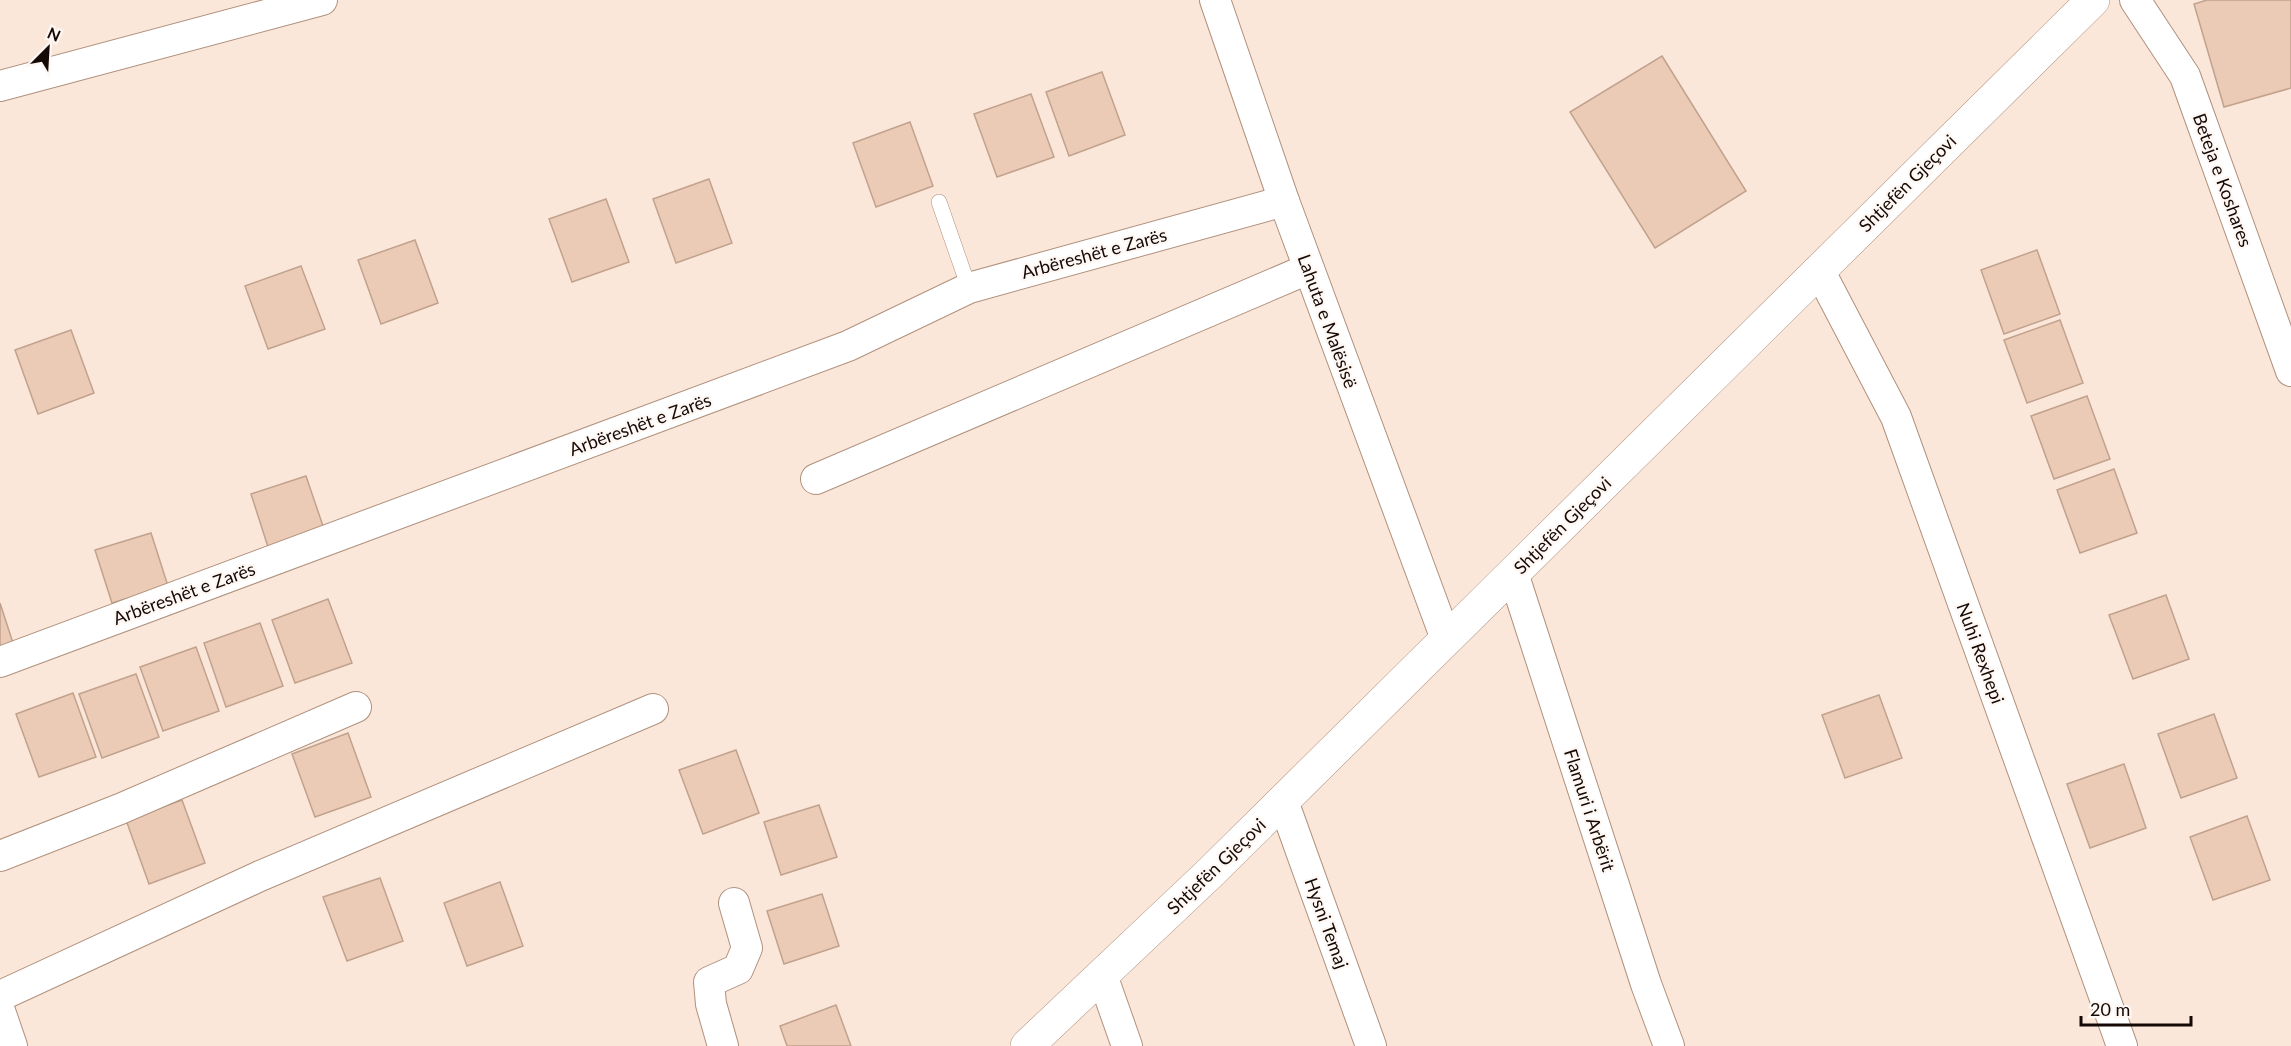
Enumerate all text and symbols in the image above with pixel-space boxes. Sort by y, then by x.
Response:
north arrow [18,18,78,78]
text: N [45,23,64,45]
street label: Beteja e Koshares [2189,110,2257,250]
street label: Shtjefën Gjeçovi [1854,130,1960,236]
street label: Arbëreshët e Zarës [1019,223,1169,283]
street label: Lahuta e Malësisë [1294,251,1362,391]
street label: Arbëreshët e Zarës [566,388,714,460]
street label: Shtjefën Gjeçovi [1509,472,1615,578]
street label: Arbëreshët e Zarës [110,557,258,629]
street label: Nuhi Rexhepi [1953,600,2009,706]
street label: Flamuri i Arbërit [1560,746,1620,875]
street label: Shtjefën Gjeçovi [1162,813,1270,919]
street label: Hysni Temaj [1300,875,1354,971]
scale bar [2081,989,2190,1027]
text: 20 m [2090,998,2130,1020]

